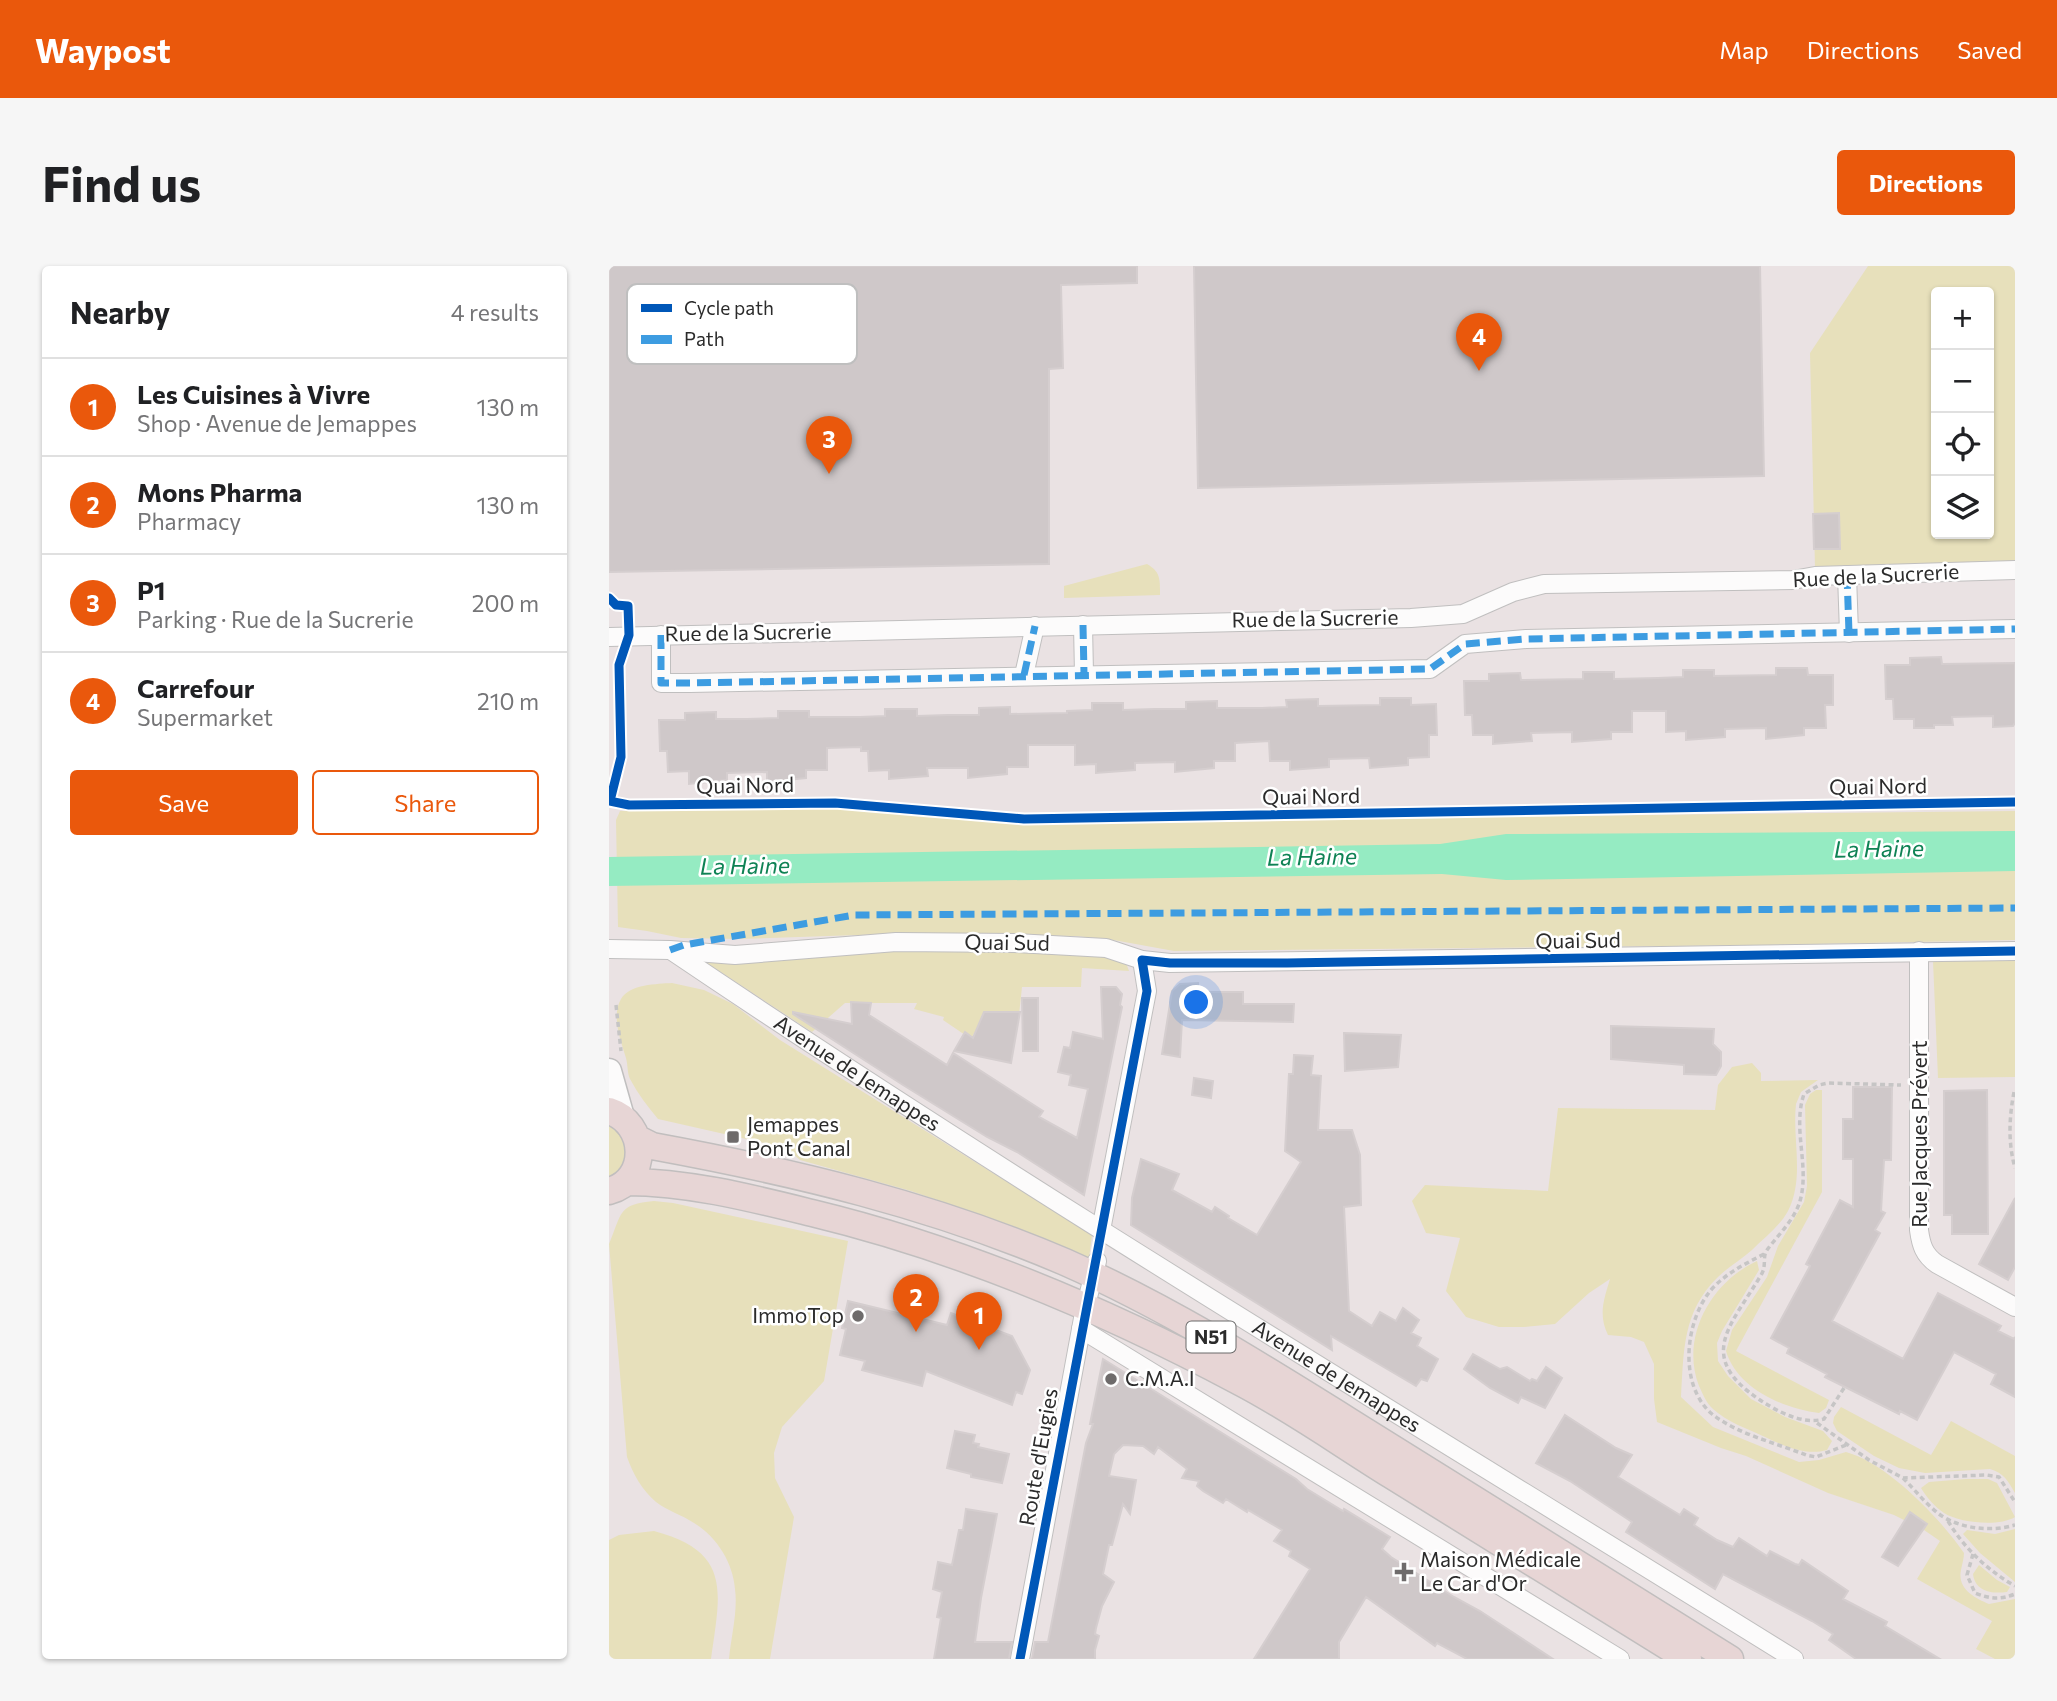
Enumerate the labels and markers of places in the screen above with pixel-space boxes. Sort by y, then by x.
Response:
pin: 4 [1456,313,1502,371]
pin: 3 [806,416,852,474]
place label: Jemappes Pont Canal [747,1111,851,1160]
marker: Jemappes Pont Canal [725,1129,741,1145]
pin: 2 [893,1274,939,1332]
pin: 1 [956,1292,1002,1350]
place label: ImmoTop [752,1302,844,1327]
marker: ImmoTop [850,1308,866,1324]
place label: C.M.A.I [1125,1365,1195,1390]
marker: C.M.A.I [1103,1371,1119,1387]
place label: Maison Médicale Le Car d'Or [1420,1546,1581,1595]
marker: Maison Médicale Le Car d'Or [1394,1562,1414,1582]

